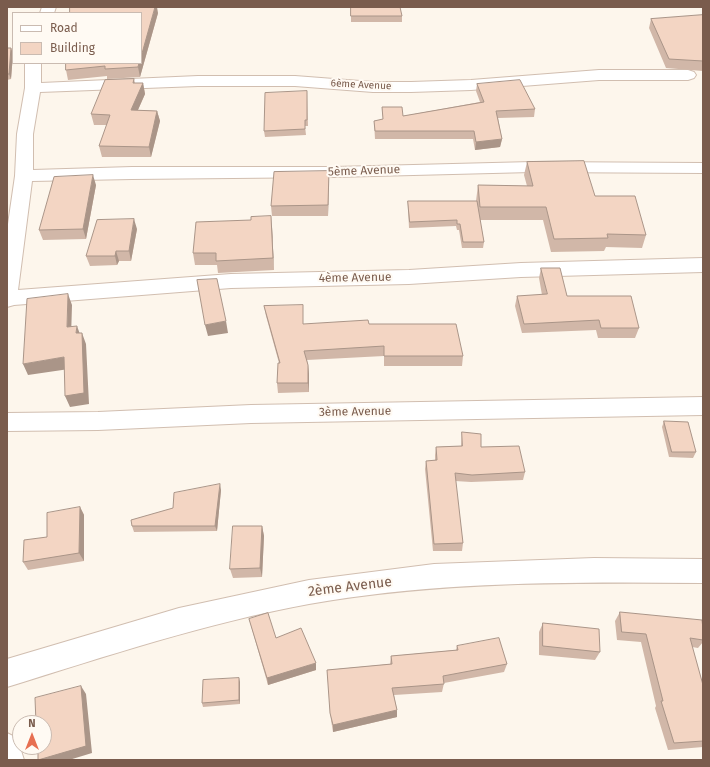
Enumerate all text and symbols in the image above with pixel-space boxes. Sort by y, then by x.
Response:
legend [12,12,142,64]
text: Road [50,21,78,35]
text: Building [50,41,95,55]
street label: 6ème Avenue [330,77,392,93]
street label: 5ème Avenue [328,163,400,179]
street label: 4ème Avenue [319,270,391,286]
street label: 3ème Avenue [319,404,391,420]
street label: 2ème Avenue [307,574,393,600]
north arrow [12,715,52,755]
text: N [28,717,36,730]

